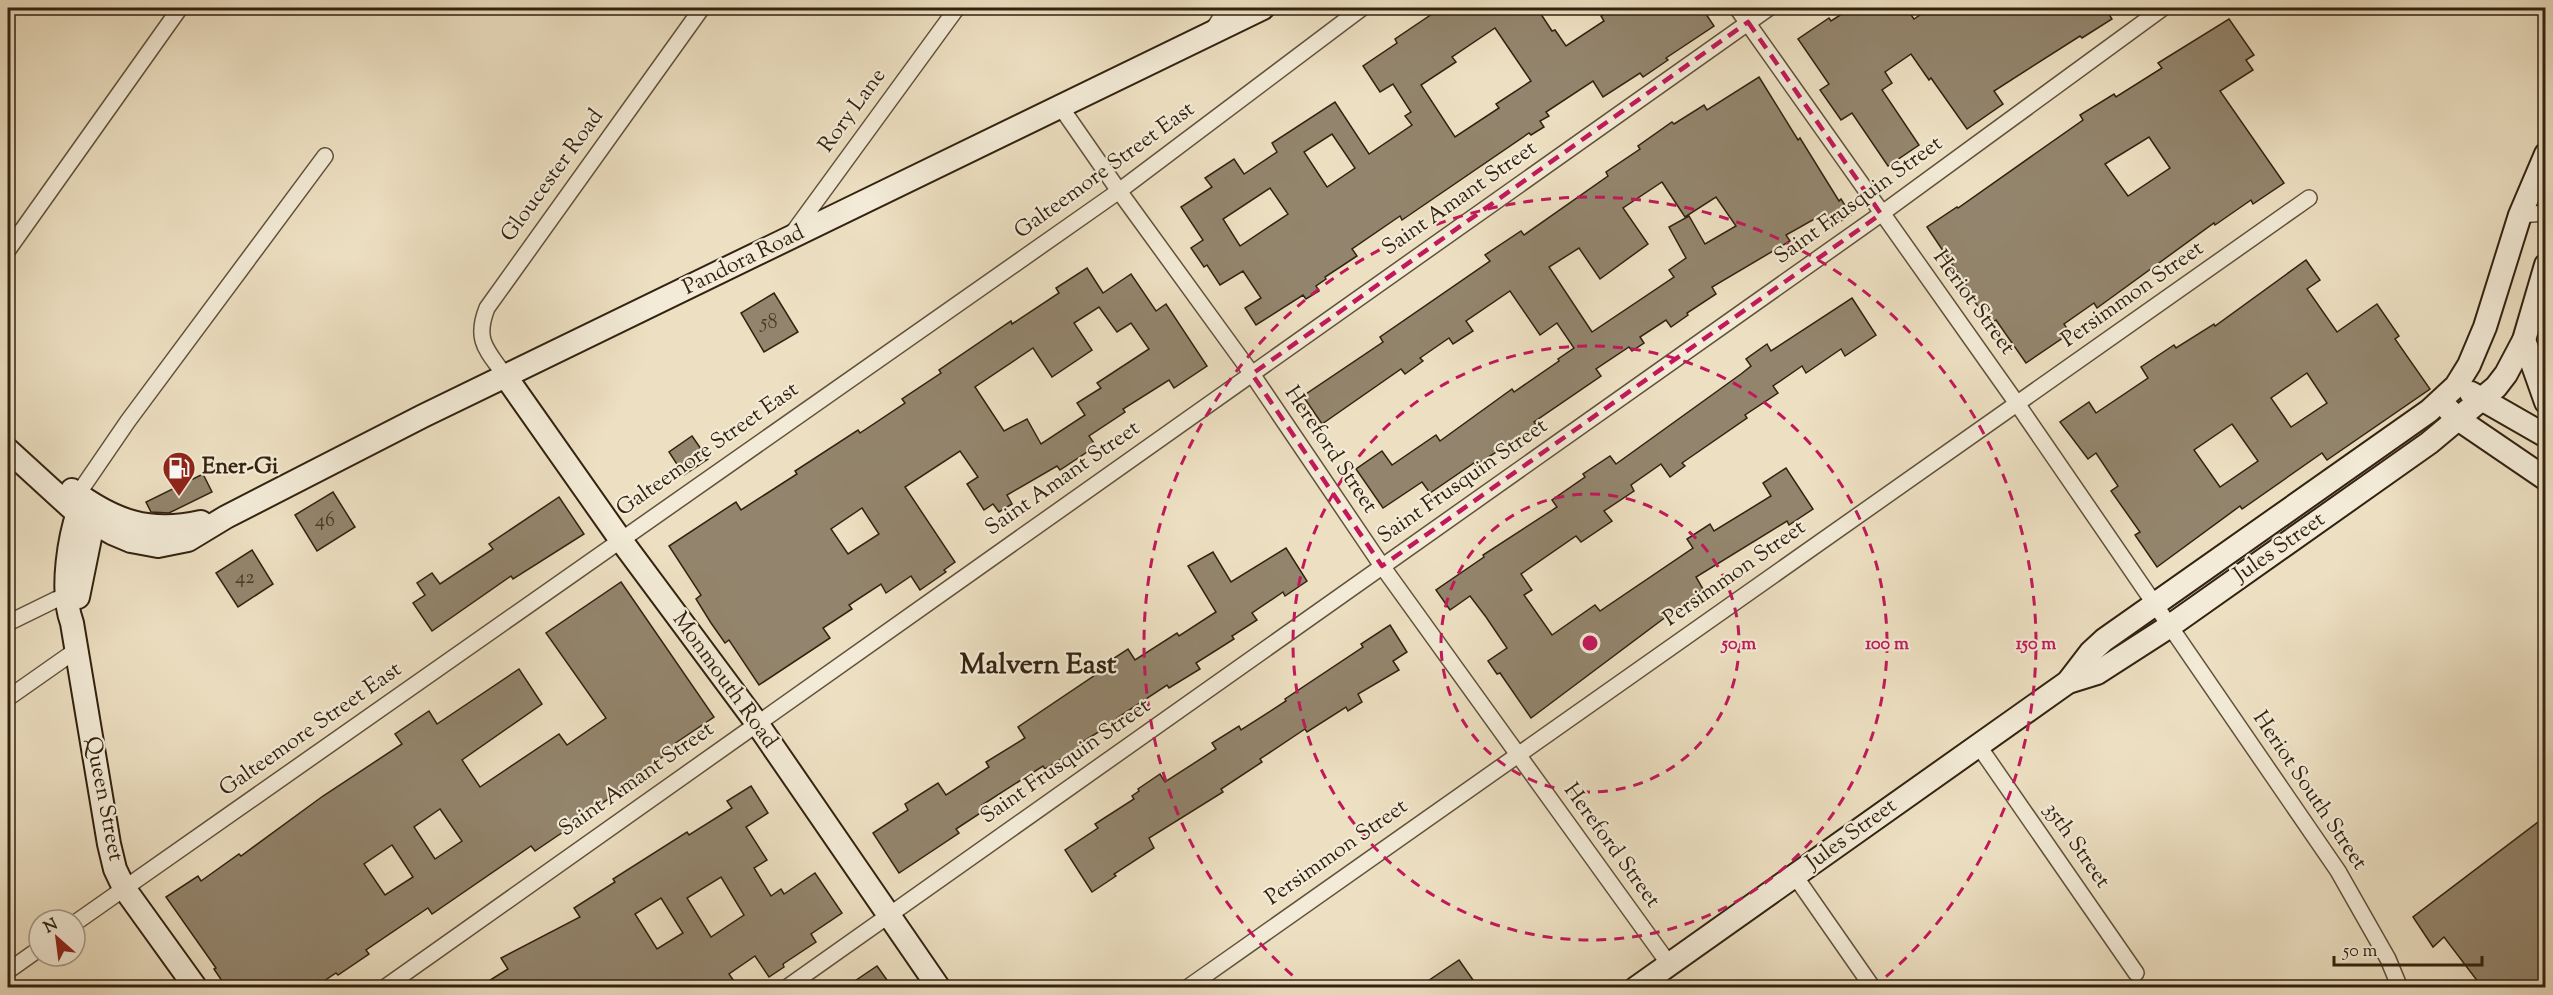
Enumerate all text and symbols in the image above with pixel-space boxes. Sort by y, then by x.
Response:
street label: Rory Lane [811,62,895,160]
street label: Galteemore Street East [1008,94,1202,248]
street label: Gloucester Road [494,103,612,249]
street label: Saint Frusquin Street [1768,129,1950,273]
street label: Saint Amant Street [1376,133,1544,264]
street label: Pandora Road [678,218,810,304]
street label: Persimmon Street [2055,234,2211,356]
street label: Heriot Street [1924,244,2022,363]
house number: 58 [760,309,777,338]
street label: Galteemore Street East [610,375,806,525]
street label: Hereford Street [1275,380,1385,520]
street label: Saint Frusquin Street [1371,411,1555,553]
street label: Saint Amant Street [979,413,1147,544]
fuel station icon: Ener-Gi [161,450,197,497]
place label: Ener-Gi [202,452,279,484]
street label: Jules Street [2227,504,2333,592]
house number: 46 [315,507,335,536]
street label: Persimmon Street [1657,513,1813,635]
house number: 42 [235,564,255,593]
street label: Monmouth Road [663,606,785,756]
text: 50 m [1720,632,1756,658]
text: 100 m [1865,632,1909,658]
text: 150 m [2016,632,2056,658]
centre of rings [1580,633,1600,653]
district label: Malvern East [960,646,1117,686]
street label: Galteemore Street East [213,655,409,805]
street label: Saint Frusquin Street [974,691,1158,833]
street label: Heriot South Street [2244,705,2375,877]
street label: Saint Amant Street [553,714,721,845]
street label: Queen Street [75,734,131,864]
street label: Hereford Street [1555,777,1668,915]
street label: Jules Street [1799,791,1904,879]
street label: Persimmon Street [1259,792,1415,914]
street label: 35th Street [2035,797,2118,896]
north arrow [27,908,87,968]
text: N [40,914,62,940]
scale bar [2334,929,2482,967]
text: 50 m [2342,939,2378,965]

